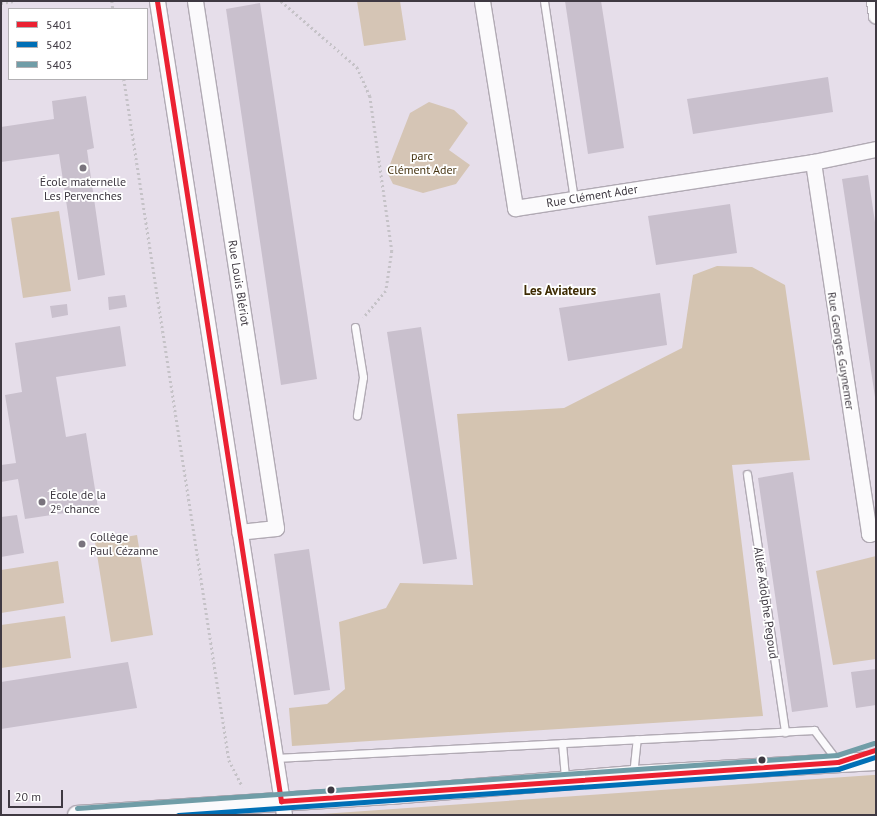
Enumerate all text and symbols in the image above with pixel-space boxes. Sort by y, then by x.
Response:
legend [8,8,148,80]
text: 5401 [46,17,72,32]
text: 5402 [46,37,72,52]
text: 5403 [46,57,72,72]
park label: parc Clément Ader [387,149,457,177]
marker: École maternelle Les Pervenches [78,163,88,173]
place label: École maternelle Les Pervenches [40,175,126,203]
street label: Rue Clément Ader [545,182,639,210]
street label: Rue Louis Blériot [225,239,253,327]
district label: Les Aviateurs [523,283,597,299]
street label: Rue Georges Guynemer [825,291,857,411]
place label: École de la 2ᵉ chance [50,488,106,516]
marker: École de la 2ᵉ chance [37,497,47,507]
place label: Collège Paul Cézanne [90,530,158,558]
marker: Collège Paul Cézanne [77,539,87,549]
street label: Allée Adolphe Pegoud [751,546,781,660]
unlabelled marker [757,755,767,765]
scale bar [10,782,65,808]
unlabelled marker [326,785,336,795]
text: 20 m [15,789,41,804]

